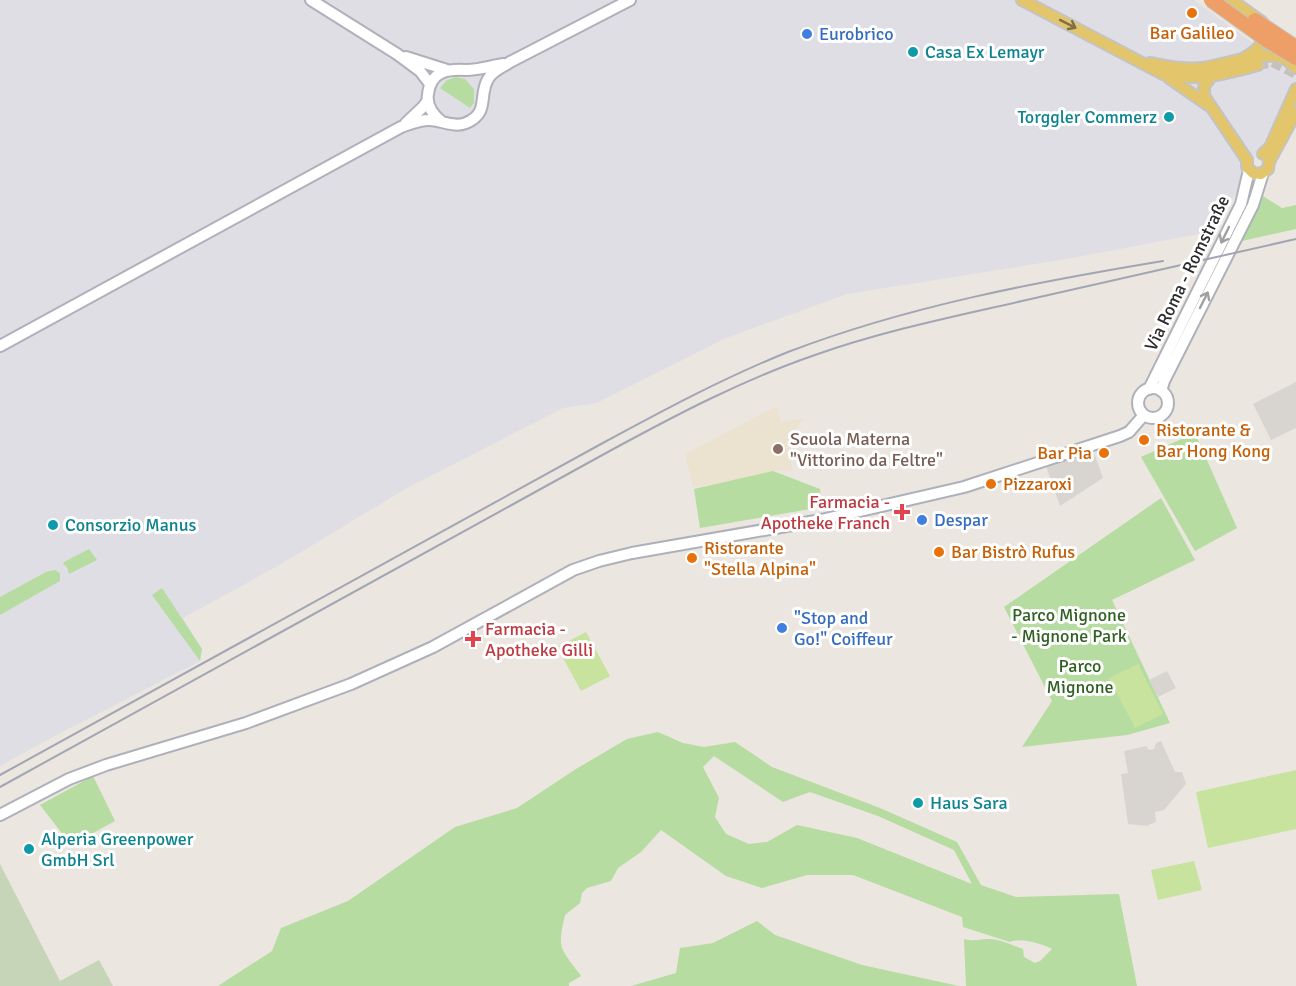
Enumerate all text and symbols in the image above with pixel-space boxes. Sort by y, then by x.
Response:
marker: Bar Galileo [1185,6,1199,20]
one-way arrow [1059,18,1077,30]
place label: Bar Galileo [1150,22,1234,44]
place label: Eurobrico [819,23,894,45]
marker: Eurobrico [800,27,814,41]
place label: Casa Ex Lemayr [925,41,1045,63]
marker: Casa Ex Lemayr [906,45,920,59]
place label: Torggler Commerz [1018,106,1157,128]
marker: Torggler Commerz [1162,110,1176,124]
street label: Via Roma - Romstraße [1140,192,1234,354]
one-way arrow [1219,226,1231,244]
one-way arrow [1199,292,1211,310]
place label: Ristorante & Bar Hong Kong [1156,419,1271,462]
place label: Scuola Materna "Vittorino da Feltre" [790,428,943,471]
marker: Ristorante & Bar Hong Kong [1137,433,1151,447]
marker: Scuola Materna "Vittorino da Feltre" [771,442,785,456]
place label: Bar Pia [1037,442,1092,464]
marker: Bar Pia [1097,446,1111,460]
place label: Pizzaroxi [1003,473,1072,495]
marker: Pizzaroxi [984,477,998,491]
place label: Farmacia - Apotheke Franch [761,491,890,534]
marker: Farmacia - Apotheke Franch [895,505,909,519]
place label: Despar [934,509,988,531]
marker: Despar [915,513,929,527]
place label: Consorzio Manus [65,514,196,536]
marker: Consorzio Manus [46,518,60,532]
place label: Ristorante "Stella Alpina" [704,537,816,580]
place label: Bar Bistrò Rufus [951,541,1075,563]
marker: Bar Bistrò Rufus [932,545,946,559]
marker: Ristorante "Stella Alpina" [685,551,699,565]
park label: Parco Mignone - Mignone Park [1011,604,1127,647]
place label: "Stop and Go!" Coiffeur [794,607,893,650]
place label: Farmacia - Apotheke Gilli [485,618,593,661]
marker: "Stop and Go!" Coiffeur [775,621,789,635]
marker: Farmacia - Apotheke Gilli [466,632,480,646]
park label: Parco Mignone [1047,655,1113,698]
place label: Haus Sara [930,792,1008,814]
marker: Haus Sara [911,796,925,810]
place label: Alperia Greenpower GmbH Srl [41,828,194,871]
marker: Alperia Greenpower GmbH Srl [22,842,36,856]

